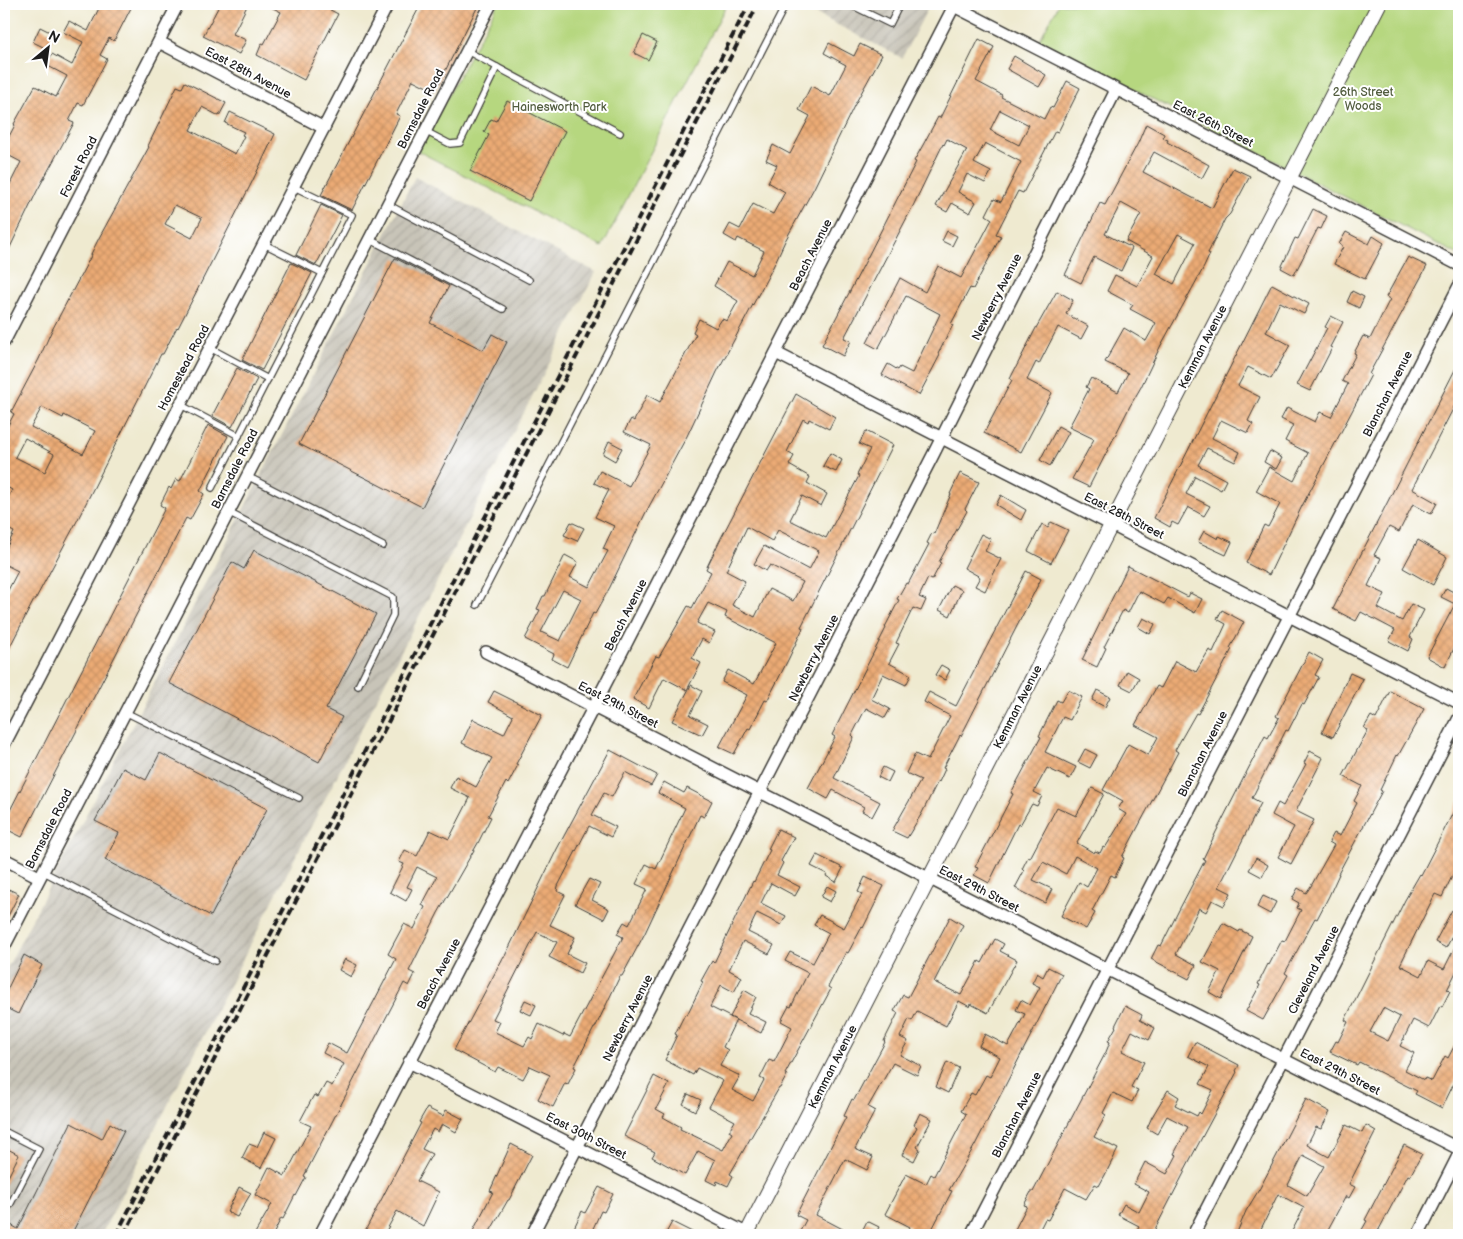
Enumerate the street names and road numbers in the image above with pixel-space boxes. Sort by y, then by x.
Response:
street label: East 28th Avenue [202,44,294,102]
street label: Barnsdale Road [394,66,448,151]
street label: East 26th Street [1170,97,1256,151]
street label: Forest Road [57,134,101,200]
street label: Beach Avenue [786,217,836,293]
street label: Newberry Avenue [969,251,1025,343]
street label: Kemman Avenue [1176,303,1230,391]
street label: Homestead Road [155,322,213,413]
street label: Blanchan Avenue [1360,349,1416,439]
street label: Barnsdale Road [208,426,262,511]
street label: East 28th Street [1081,489,1167,543]
street label: Beach Avenue [601,577,651,653]
street label: Newberry Avenue [786,612,842,704]
street label: Kemman Avenue [991,663,1045,751]
street label: East 29th Street [575,678,661,732]
street label: Blanchan Avenue [1175,709,1231,799]
street label: Barnsdale Road [22,786,76,871]
street label: East 29th Street [936,862,1022,916]
street label: Cleveland Avenue [1285,923,1343,1017]
street label: Beach Avenue [414,936,464,1012]
street label: Newberry Avenue [600,972,656,1064]
street label: Kemman Avenue [806,1023,860,1111]
street label: East 29th Street [1297,1045,1383,1099]
street label: Blanchan Avenue [989,1070,1045,1160]
street label: East 30th Street [543,1109,629,1163]

